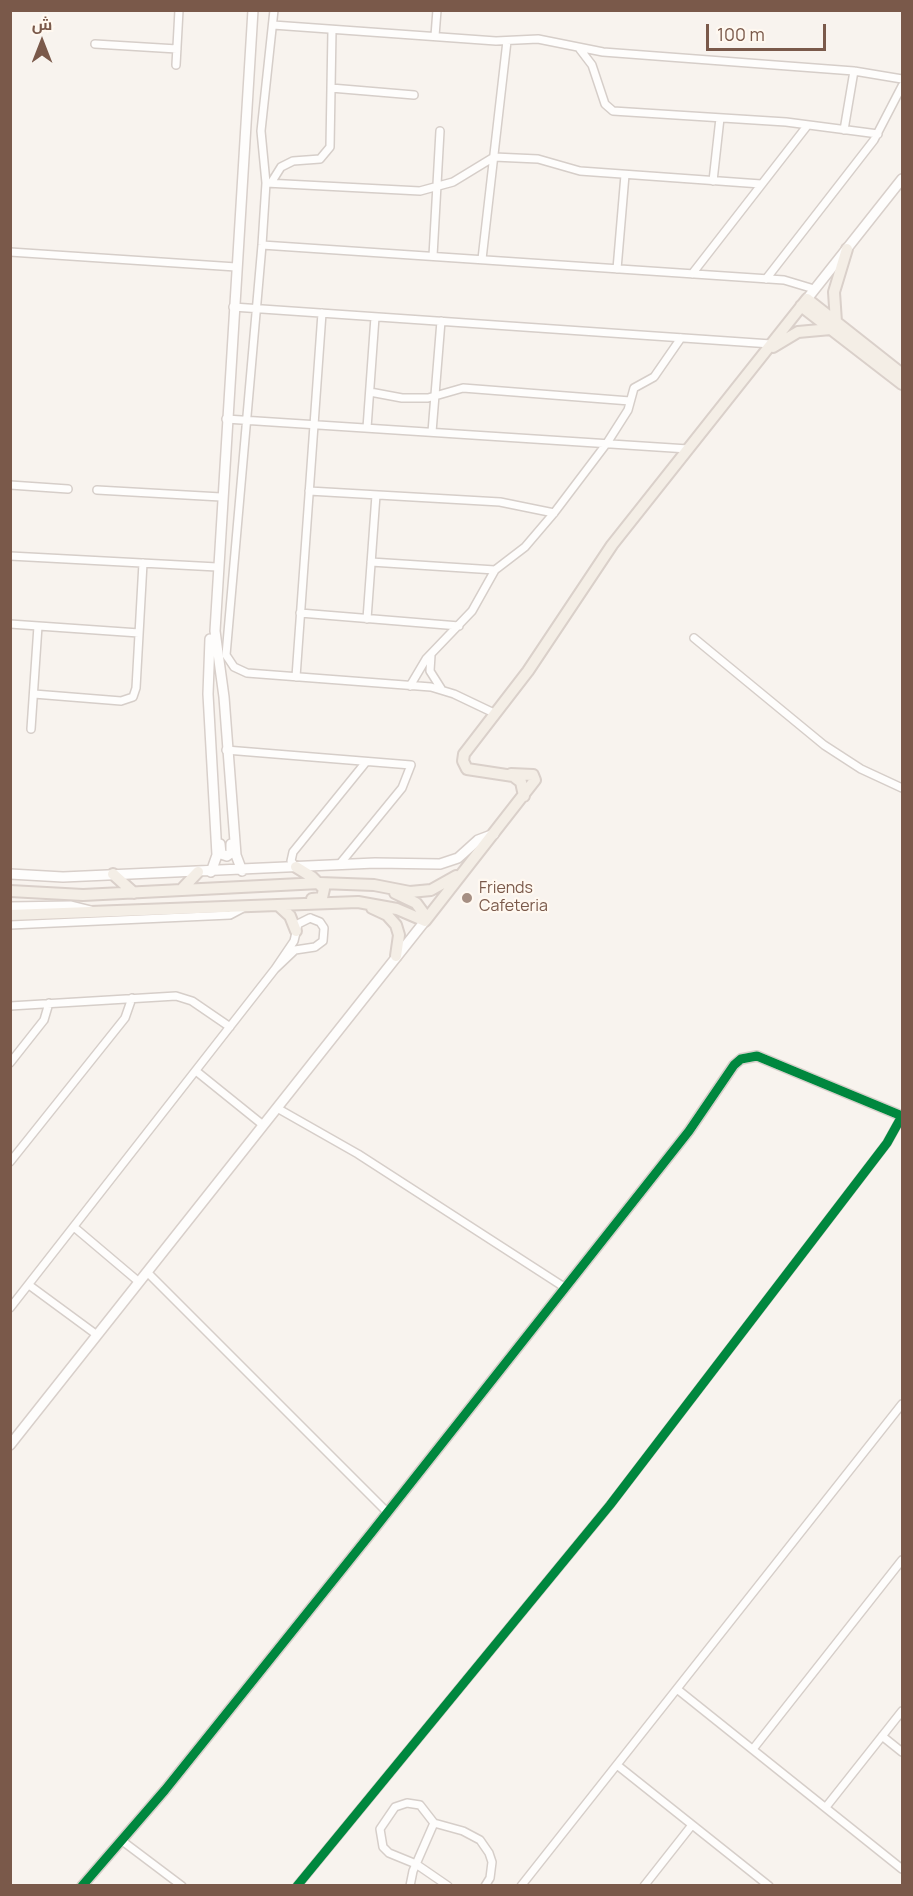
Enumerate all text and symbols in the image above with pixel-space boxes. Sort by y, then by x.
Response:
north arrow [12,12,72,72]
scale bar [709,12,829,50]
text: ش [32,13,52,35]
text: 100 m [717,22,765,46]
place label: Friends Cafeteria [479,879,548,917]
marker: Friends Cafeteria [460,891,474,905]

